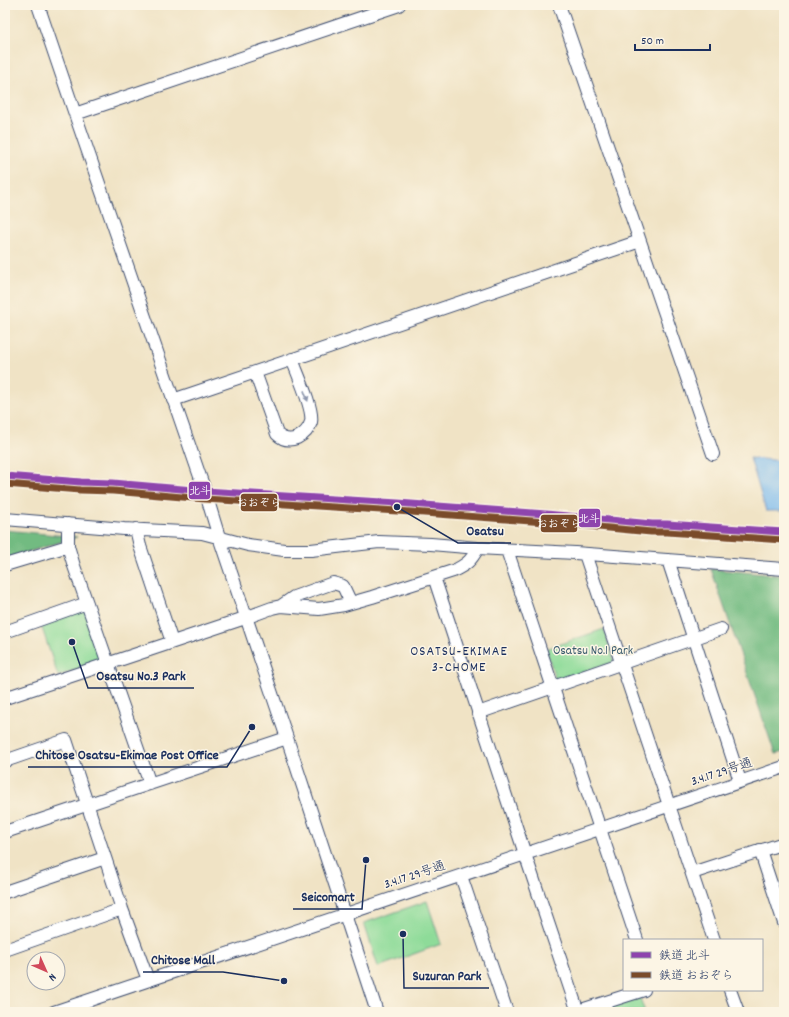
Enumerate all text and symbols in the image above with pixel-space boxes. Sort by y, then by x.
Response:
scale bar [635,26,710,52]
text: 50 m [641,33,664,50]
one-way arrow [303,390,309,402]
line badge: 北斗 [188,481,211,500]
text: 北斗 [189,484,211,500]
line badge: おおぞら [240,493,278,512]
text: おおぞら [237,496,281,512]
line badge: 北斗 [578,508,601,528]
text: 北斗 [578,512,600,528]
line badge: おおぞら [540,514,578,533]
callout: Osatsu [458,517,511,543]
text: おおぞら [537,517,581,533]
text: Osatsu [466,522,504,542]
district label: OSATSU-EKIMAE 3-CHOME [410,642,508,678]
park label: Osatsu No.1 Park [553,642,633,661]
callout: Osatsu No.3 Park [88,662,194,688]
text: Osatsu No.3 Park [96,667,186,687]
callout: Chitose Osatsu-Ekimae Post Office [28,741,227,767]
text: Chitose Osatsu-Ekimae Post Office [35,746,219,766]
street label: 3.4.17 29号通 [689,754,755,792]
street label: 3.4.17 29号通 [382,857,448,895]
callout: Seicomart [293,883,362,909]
text: Seicomart [301,888,355,908]
legend [623,939,763,991]
callout: Chitose Mall [143,946,223,972]
text: 鉄道 北斗 [659,948,710,965]
north arrow [26,951,66,991]
text: Chitose Mall [151,951,216,971]
callout: Suzuran Park [404,962,489,988]
text: Suzuran Park [413,967,482,987]
text: 鉄道 おおぞら [659,968,734,985]
text: N [44,969,59,985]

